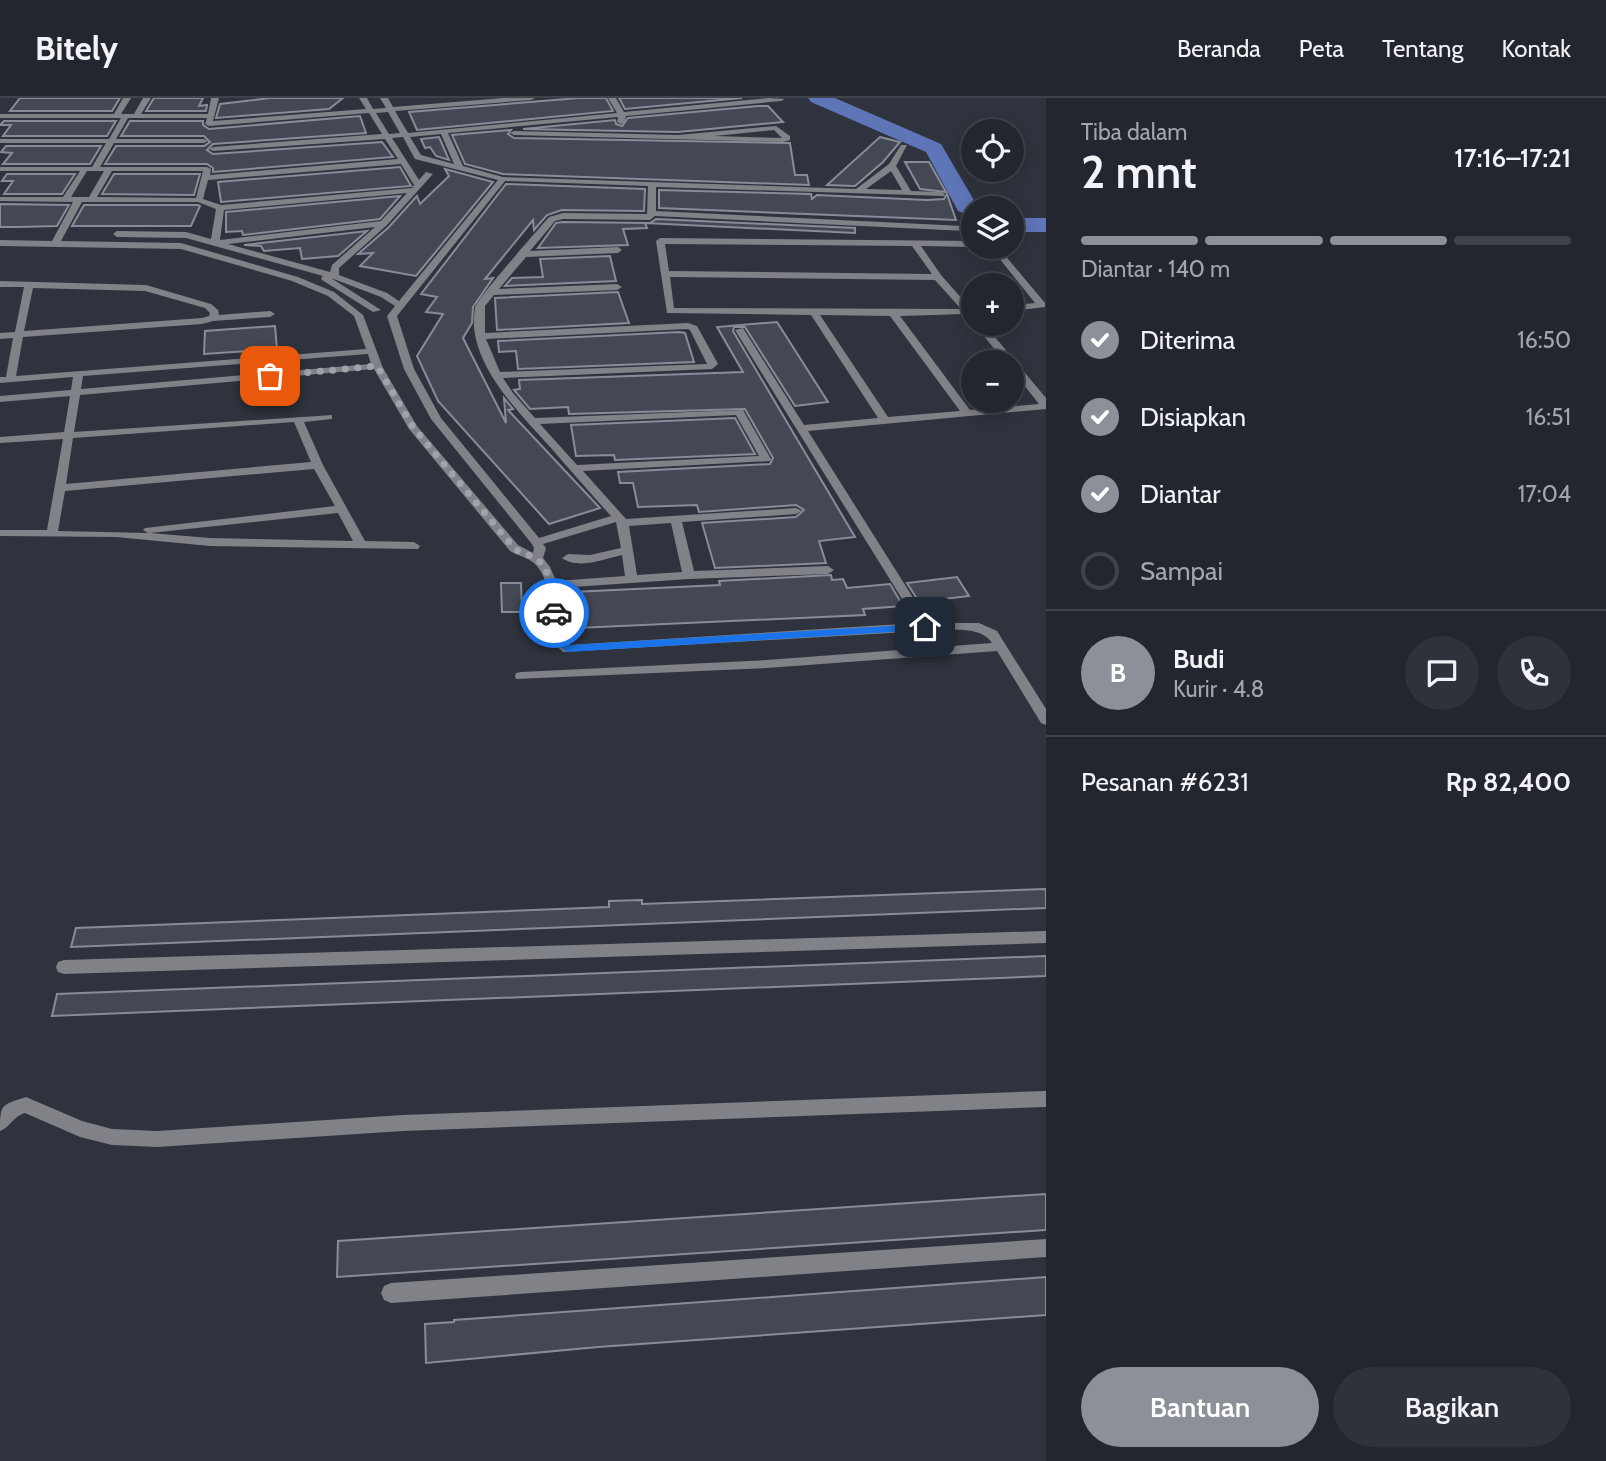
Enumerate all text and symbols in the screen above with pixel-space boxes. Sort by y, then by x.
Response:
text: Bitely [35,28,118,68]
text: Beranda [1177,34,1261,63]
text: Peta [1299,34,1344,63]
text: Tentang [1382,34,1463,63]
text: Kontak [1501,34,1571,63]
text: Tiba dalam [1081,118,1187,146]
map controls [961,119,1024,413]
button: locate [961,119,1024,182]
text: 17:16–17:21 [1454,142,1571,174]
text: 2 mnt [1081,144,1197,200]
button: layers [961,196,1024,259]
text: Diantar · 140 m [1081,255,1230,283]
button: + [961,273,1024,336]
icon: check [1081,321,1119,359]
text: Diterima [1140,324,1235,356]
text: 16:50 [1517,326,1571,354]
pin [240,346,300,406]
button: − [961,350,1024,413]
icon: bag [251,357,289,395]
icon: check [1081,398,1119,436]
text: Disiapkan [1140,401,1246,433]
text: 16:51 [1526,403,1571,431]
icon: check [1081,475,1119,513]
text: Diantar [1140,478,1221,510]
text: 17:04 [1518,480,1571,508]
text: Sampai [1140,555,1223,587]
courier [519,578,589,648]
icon: car [535,594,573,632]
pin [895,597,955,657]
icon: home [906,608,944,646]
button: chat [1405,636,1479,710]
button: phone [1497,636,1571,710]
text: Budi [1173,643,1225,675]
text: B [1110,657,1126,689]
text: Kurir · 4.8 [1173,675,1264,703]
text: Pesanan #6231 [1081,766,1249,798]
text: Rp 82,400 [1446,766,1571,798]
button: Bantuan [1081,1367,1319,1447]
button: Bagikan [1333,1367,1571,1447]

